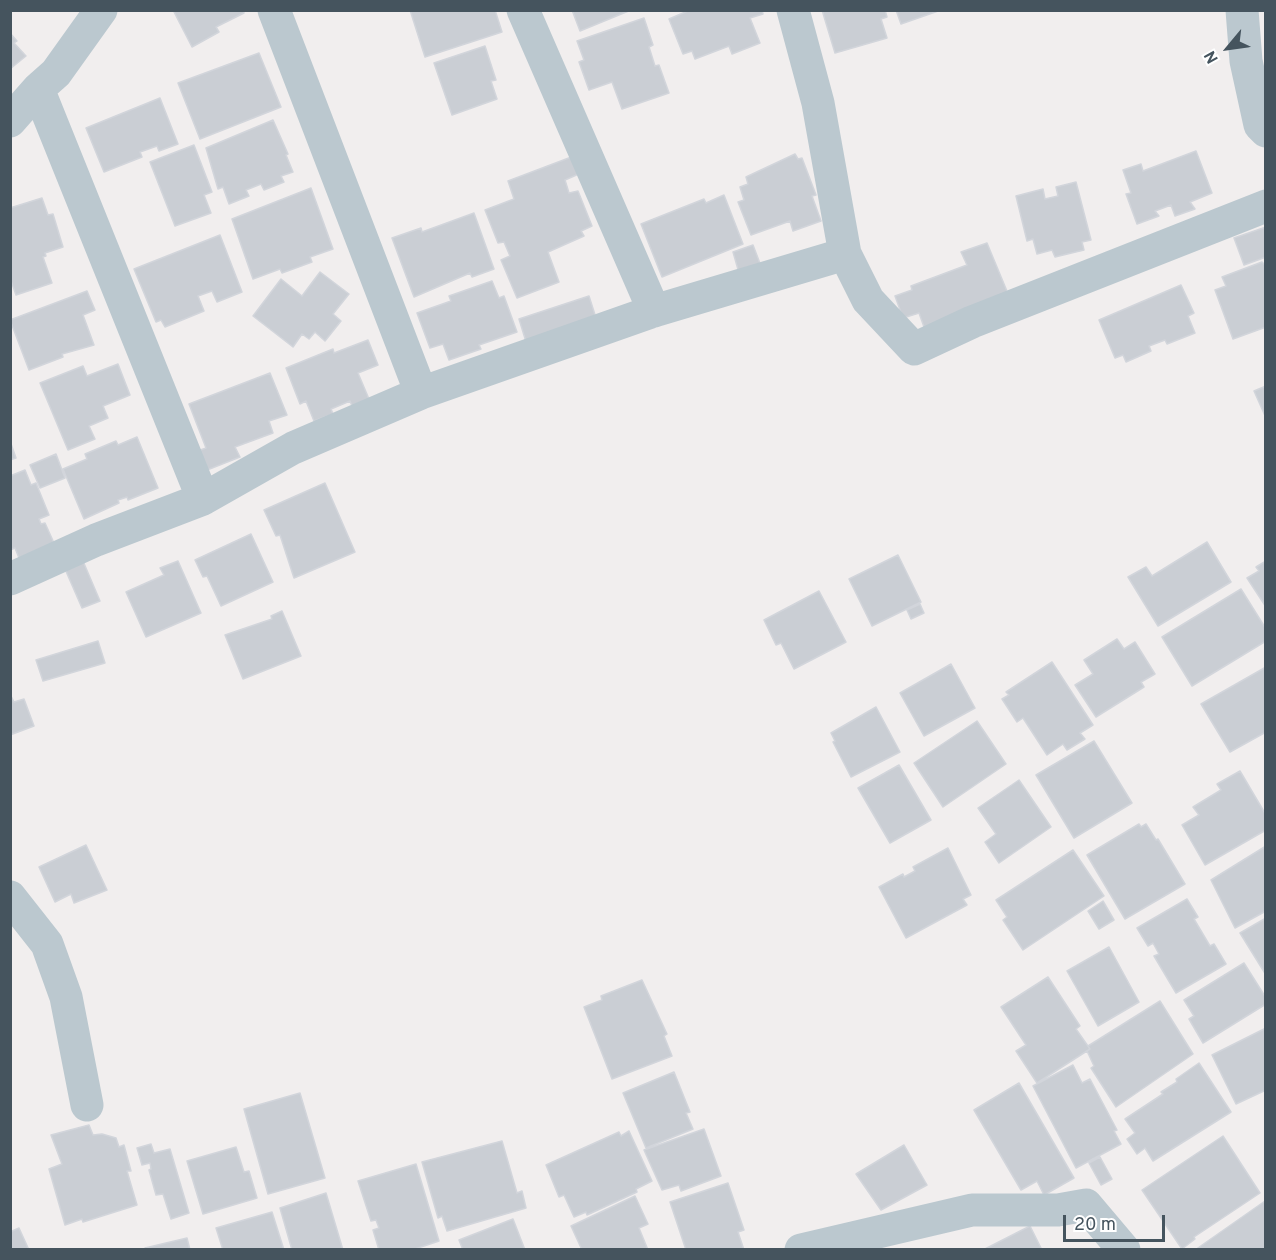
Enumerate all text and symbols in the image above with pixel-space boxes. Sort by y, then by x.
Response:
north arrow [1198,18,1258,78]
text: N [1201,47,1224,67]
scale bar [1066,1203,1168,1241]
text: 20 m [1074,1214,1116,1237]

